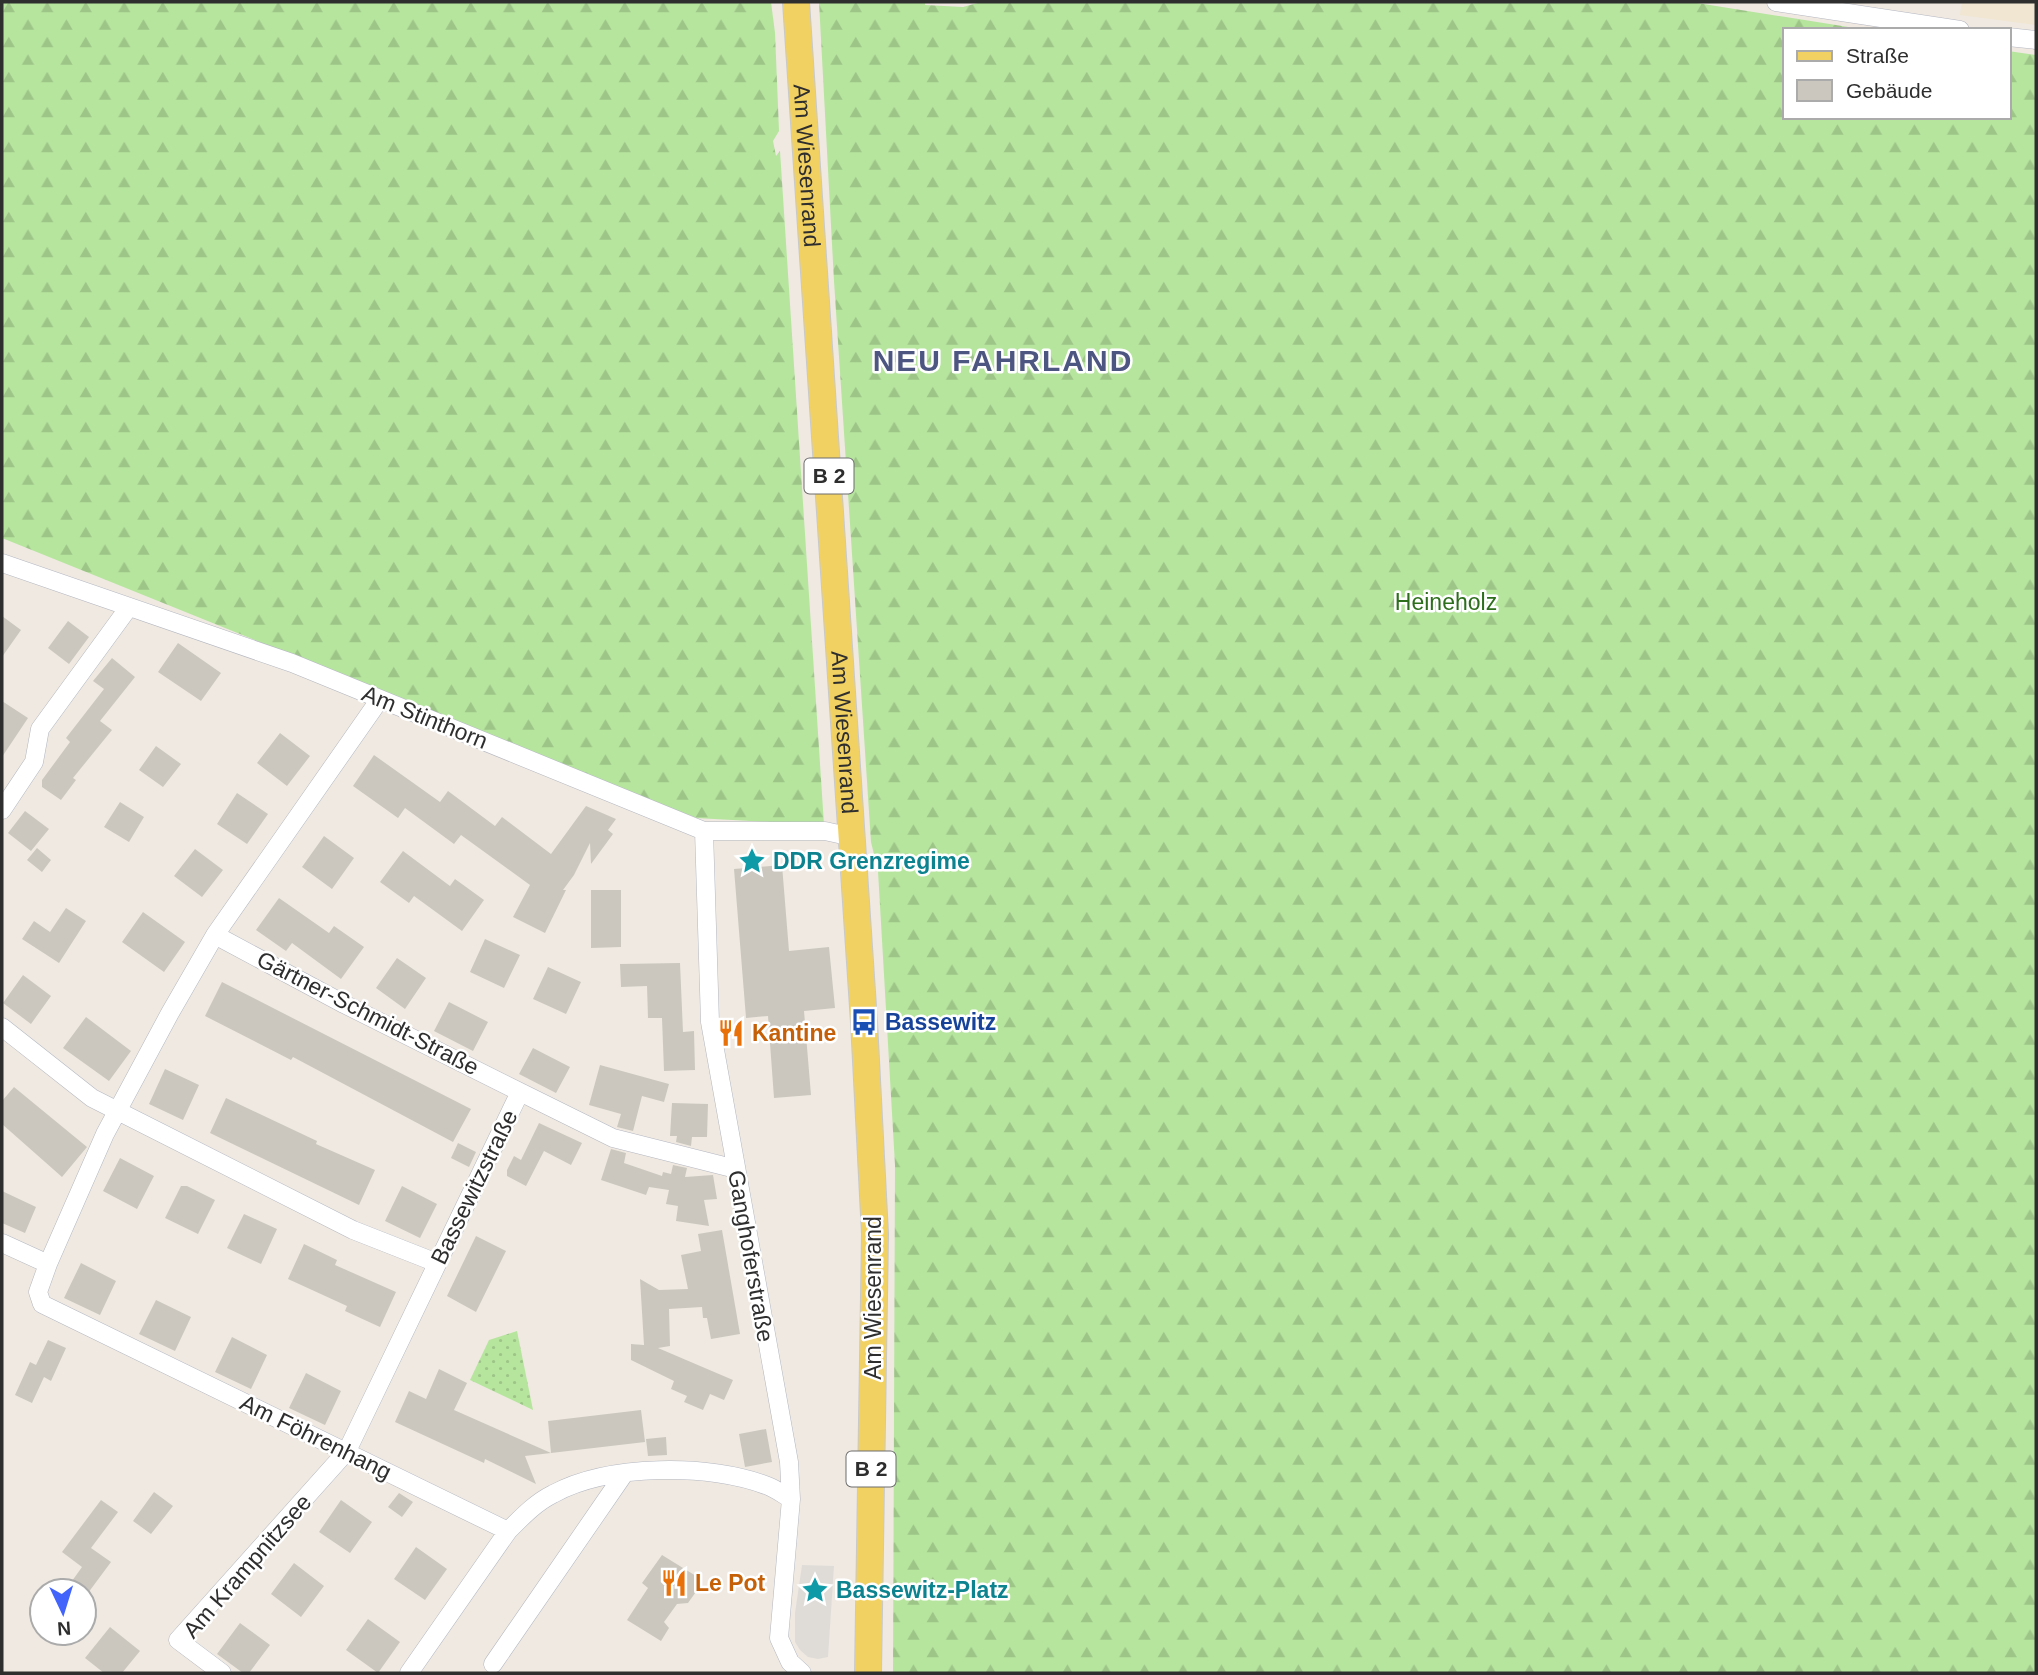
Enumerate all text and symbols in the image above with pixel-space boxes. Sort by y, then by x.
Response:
legend [1783,28,2010,119]
text: Straße [1846,44,1909,67]
text: Gebäude [1846,79,1932,102]
street label: Am Wiesenrand [788,83,825,248]
district label: NEU FAHRLAND [873,344,1133,377]
road number: B 2 [804,458,854,494]
park label: Heineholz [1395,589,1497,615]
street label: Am Wiesenrand [826,650,863,815]
street label: Am Stinthorn [358,680,492,754]
place icon: DDR Grenzregime [737,846,767,876]
place label: DDR Grenzregime [773,848,970,874]
street label: Gärtner-Schmidt-Straße [253,946,483,1080]
bus stop icon: Bassewitz [849,1007,879,1037]
place label: Bassewitz [885,1009,996,1035]
restaurant icon: Kantine [716,1018,746,1048]
place label: Kantine [752,1020,836,1046]
street label: Bassewitzstraße [425,1105,523,1269]
street label: Ganghoferstraße [723,1168,779,1344]
street label: Am Wiesenrand [860,1216,886,1380]
street label: Am Föhrenhang [236,1389,396,1485]
road number: B 2 [846,1452,896,1486]
street label: Am Krampnitzsee [178,1489,316,1643]
restaurant icon: Le Pot [659,1568,689,1598]
place label: Le Pot [695,1570,766,1596]
place icon: Bassewitz-Platz [800,1575,830,1605]
north arrow [28,1577,98,1647]
place label: Bassewitz-Platz [836,1577,1009,1603]
text: N [57,1618,72,1639]

